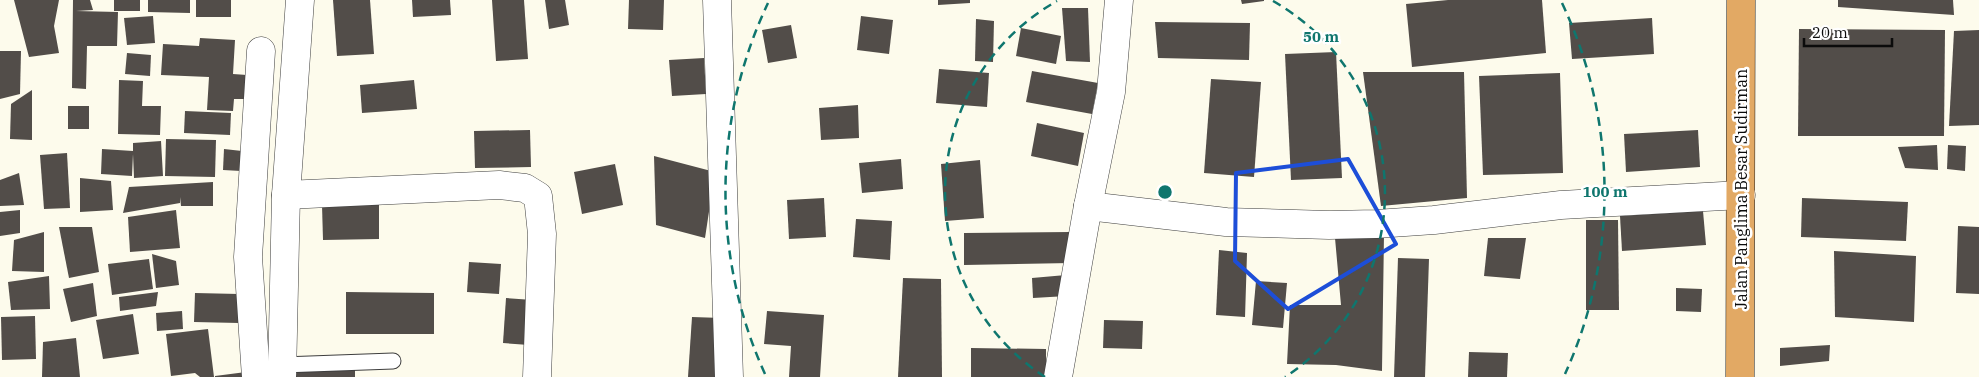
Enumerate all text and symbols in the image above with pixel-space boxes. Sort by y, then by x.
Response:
scale bar [1804,15,1892,47]
text: 20 m [1812,23,1848,42]
text: 50 m [1303,27,1339,46]
street label: Jalan Panglima Besar Sudirman [1731,69,1751,309]
text: 100 m [1582,182,1628,201]
centre of rings [1156,183,1174,201]

